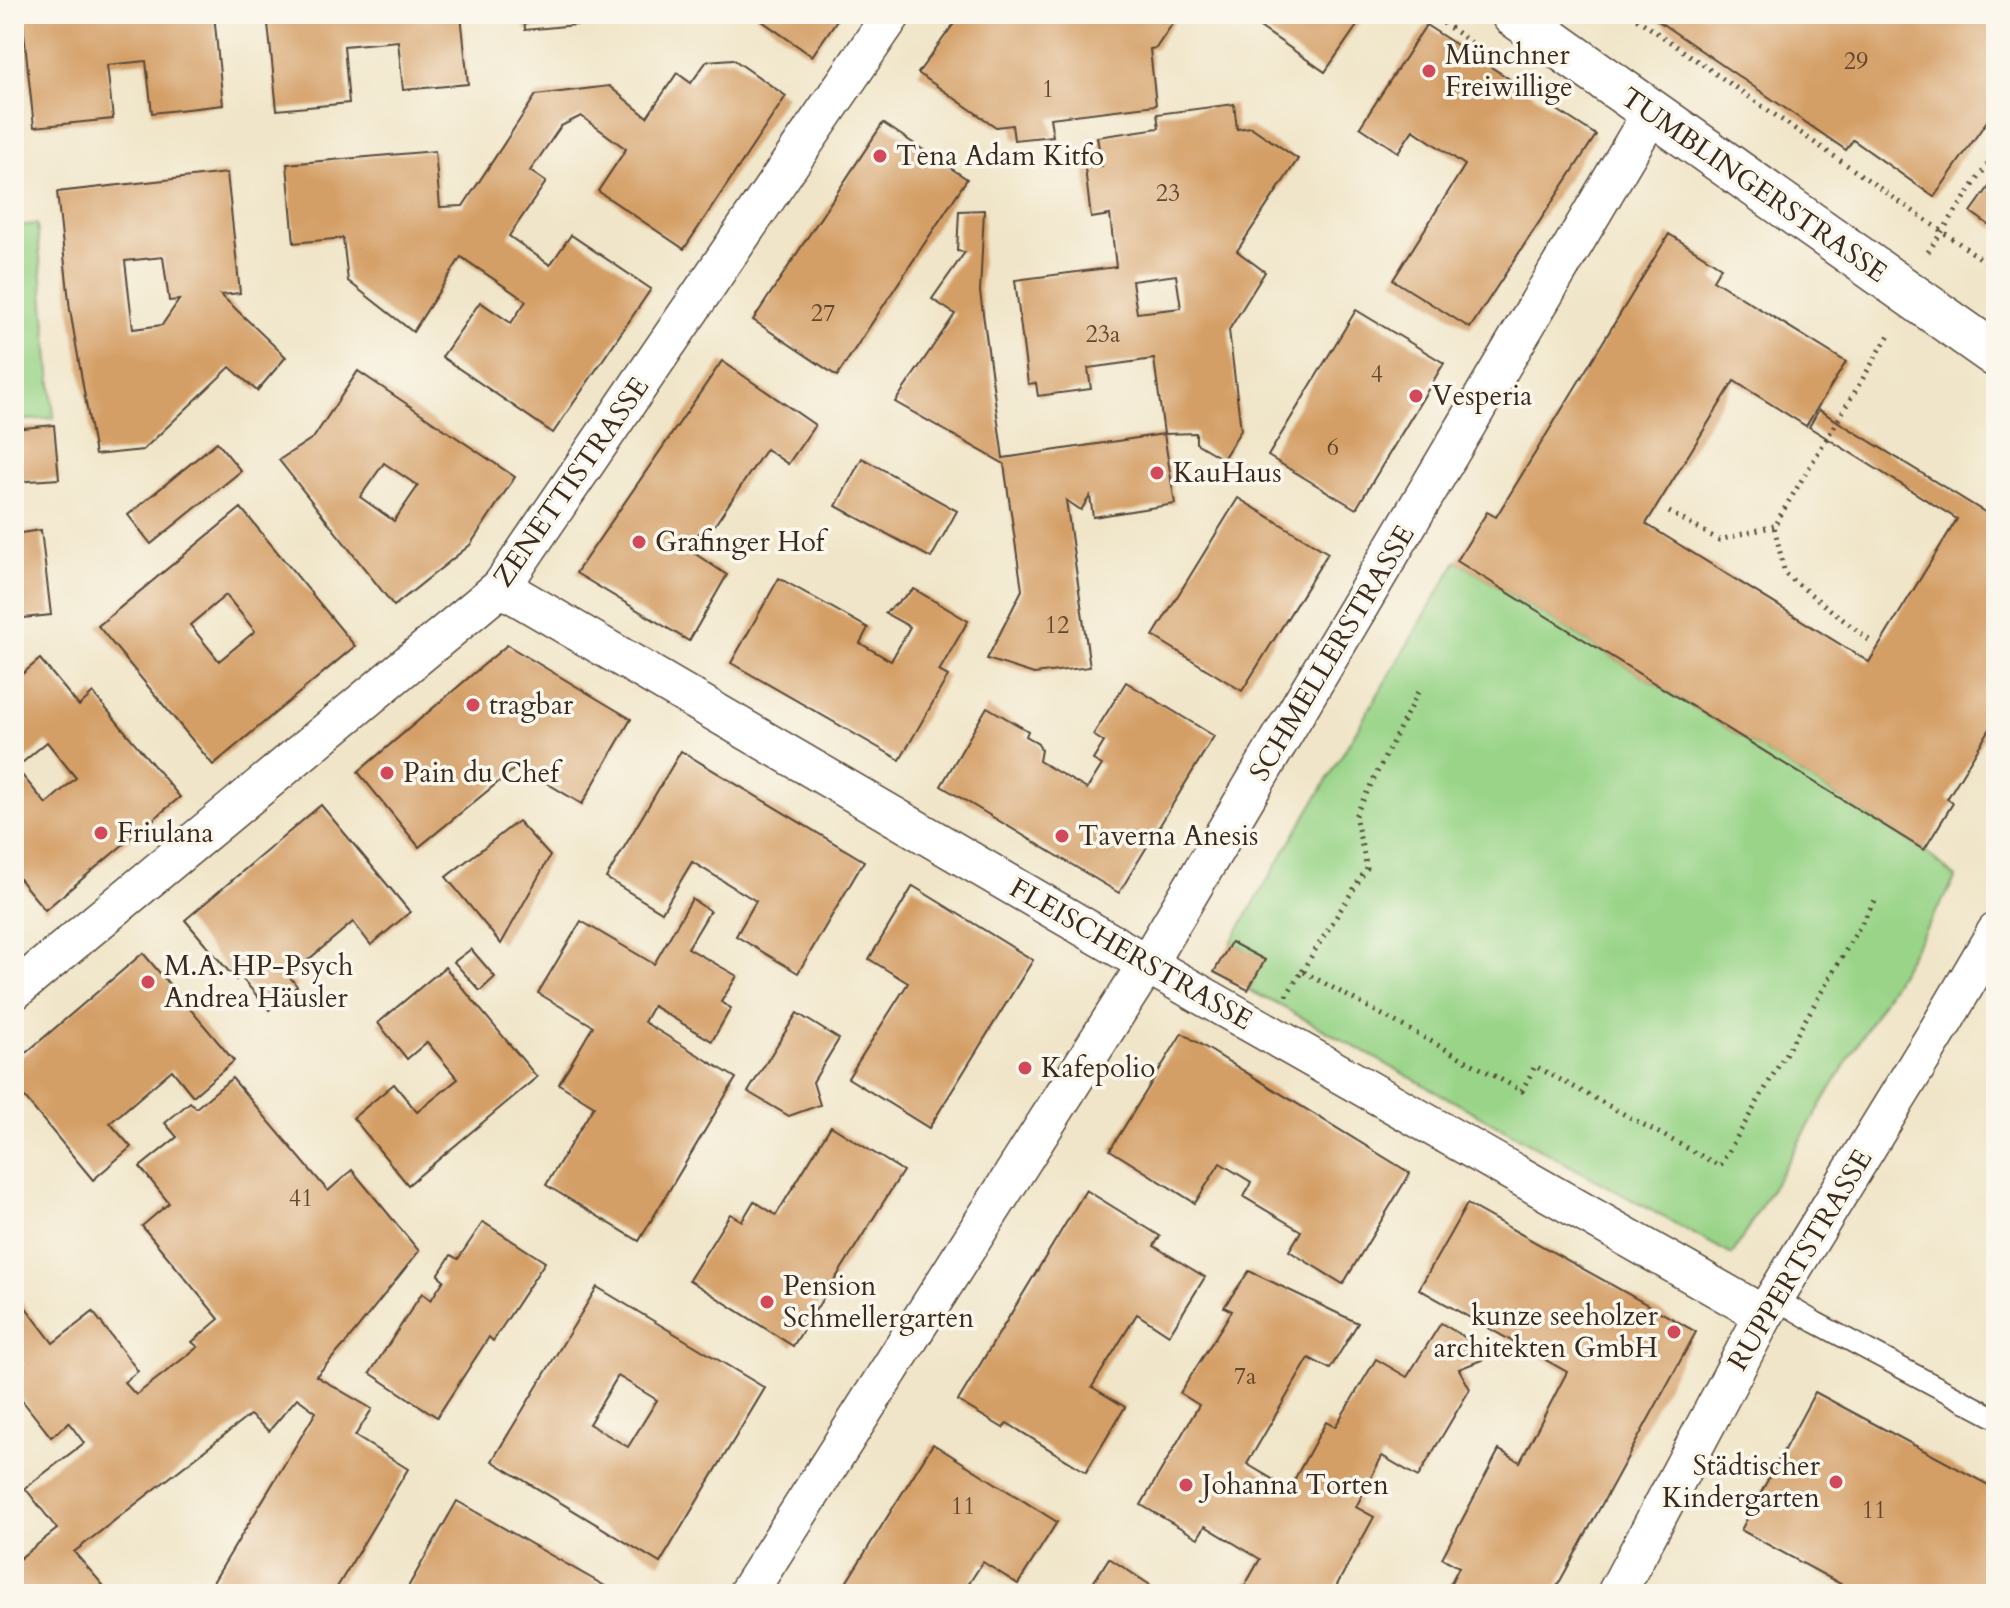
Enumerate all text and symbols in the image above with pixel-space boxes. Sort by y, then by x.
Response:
place label: Münchner Freiwillige [1445,36,1573,106]
house number: 29 [1844,45,1868,78]
marker: Münchner Freiwillige [1420,62,1438,80]
house number: 1 [1042,73,1054,106]
street label: TUMBLINGERSTRASSE [1613,78,1895,292]
place label: Tena Adam Kitfo [896,137,1104,175]
marker: Tena Adam Kitfo [871,147,889,165]
house number: 23 [1156,177,1180,210]
house number: 27 [811,297,835,330]
house number: 23a [1086,318,1121,351]
house number: 4 [1371,358,1383,391]
street label: ZENETTISTRASSE [484,369,658,595]
place label: Vesperia [1432,377,1532,415]
marker: Vesperia [1407,387,1425,405]
house number: 6 [1327,431,1339,464]
place label: KauHaus [1173,454,1282,492]
marker: KauHaus [1148,464,1166,482]
street label: SCHMELLERSTRASSE [1240,518,1424,788]
place label: Grafinger Hof [655,523,829,561]
marker: Grafinger Hof [630,533,648,551]
house number: 12 [1045,609,1069,642]
place label: tragbar [489,686,574,724]
marker: tragbar [464,696,482,714]
place label: Pain du Chef [403,754,563,792]
marker: Pain du Chef [378,764,396,782]
place label: Friulana [117,814,214,852]
place label: Taverna Anesis [1078,817,1258,855]
marker: Friulana [92,824,110,842]
marker: Taverna Anesis [1053,827,1071,845]
street label: FLEISCHERSTRASSE [1003,869,1259,1039]
place label: M.A. HP-Psych Andrea Häusler [164,947,353,1017]
marker: M.A. HP-Psych Andrea Häusler [139,973,157,991]
place label: Kafepolio [1041,1049,1155,1087]
marker: Kafepolio [1016,1059,1034,1077]
street label: RUPPERTSTRASSE [1719,1142,1881,1378]
house number: 41 [289,1182,313,1215]
place label: Pension Schmellergarten [783,1267,974,1337]
marker: Pension Schmellergarten [758,1293,776,1311]
place label: kunze seeholzer architekten GmbH [1434,1297,1659,1367]
marker: kunze seeholzer architekten GmbH [1665,1323,1683,1341]
house number: 7a [1234,1360,1257,1393]
place label: Städtischer Kindergarten [1662,1447,1821,1517]
place label: Johanna Torten [1198,1466,1389,1504]
marker: Städtischer Kindergarten [1827,1473,1845,1491]
marker: Johanna Torten [1177,1476,1195,1494]
house number: 11 [951,1490,975,1523]
house number: 11 [1862,1494,1886,1527]

